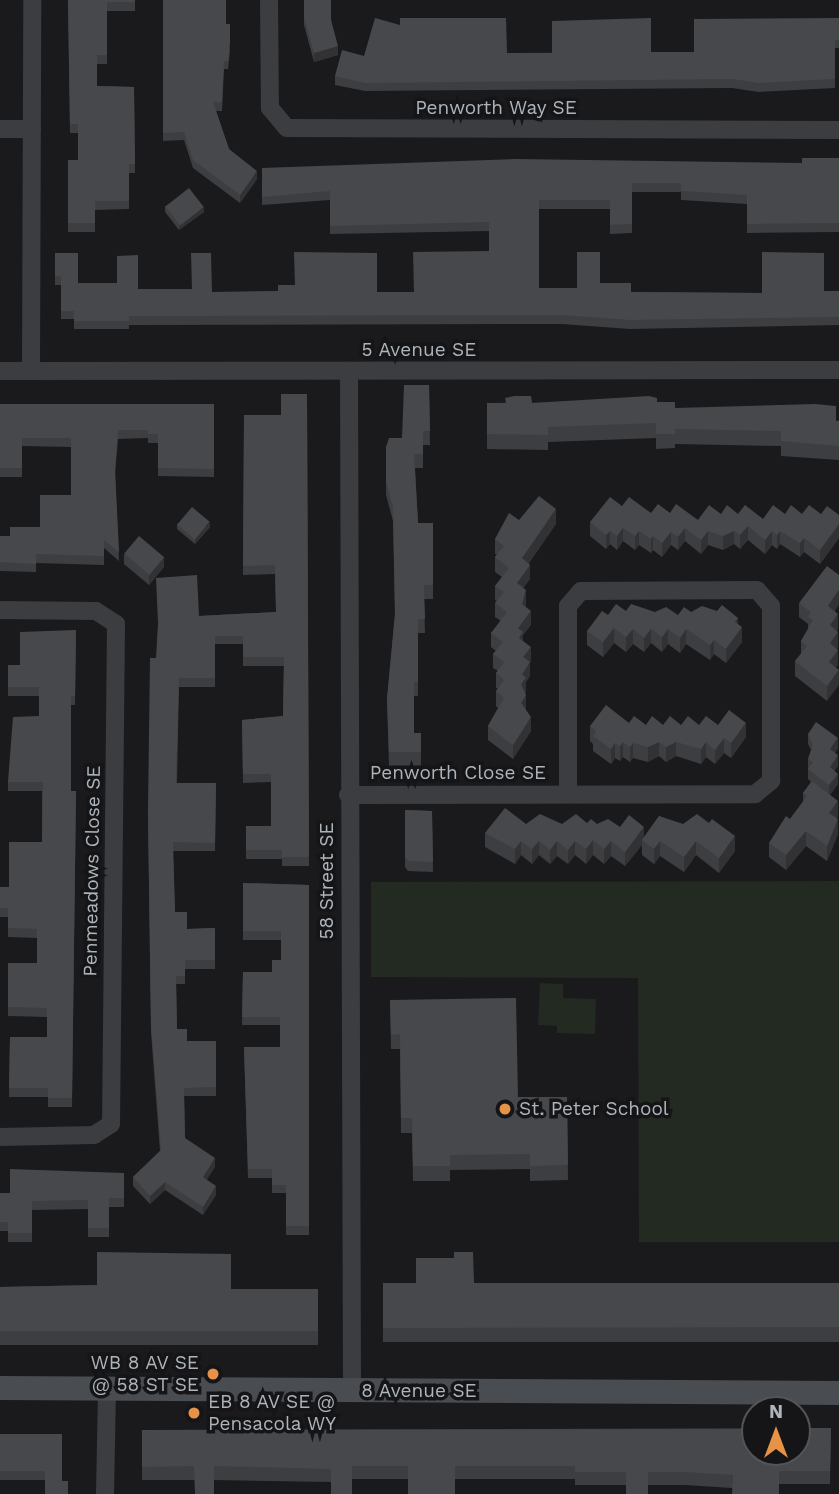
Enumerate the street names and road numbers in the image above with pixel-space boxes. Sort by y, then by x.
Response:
street label: Penworth Way SE [415,97,577,119]
street label: 5 Avenue SE [361,339,477,361]
street label: Penworth Close SE [370,762,546,784]
street label: Penmeadows Close SE [79,765,105,977]
street label: 58 Street SE [316,822,338,940]
street label: 8 Avenue SE [361,1380,477,1402]

